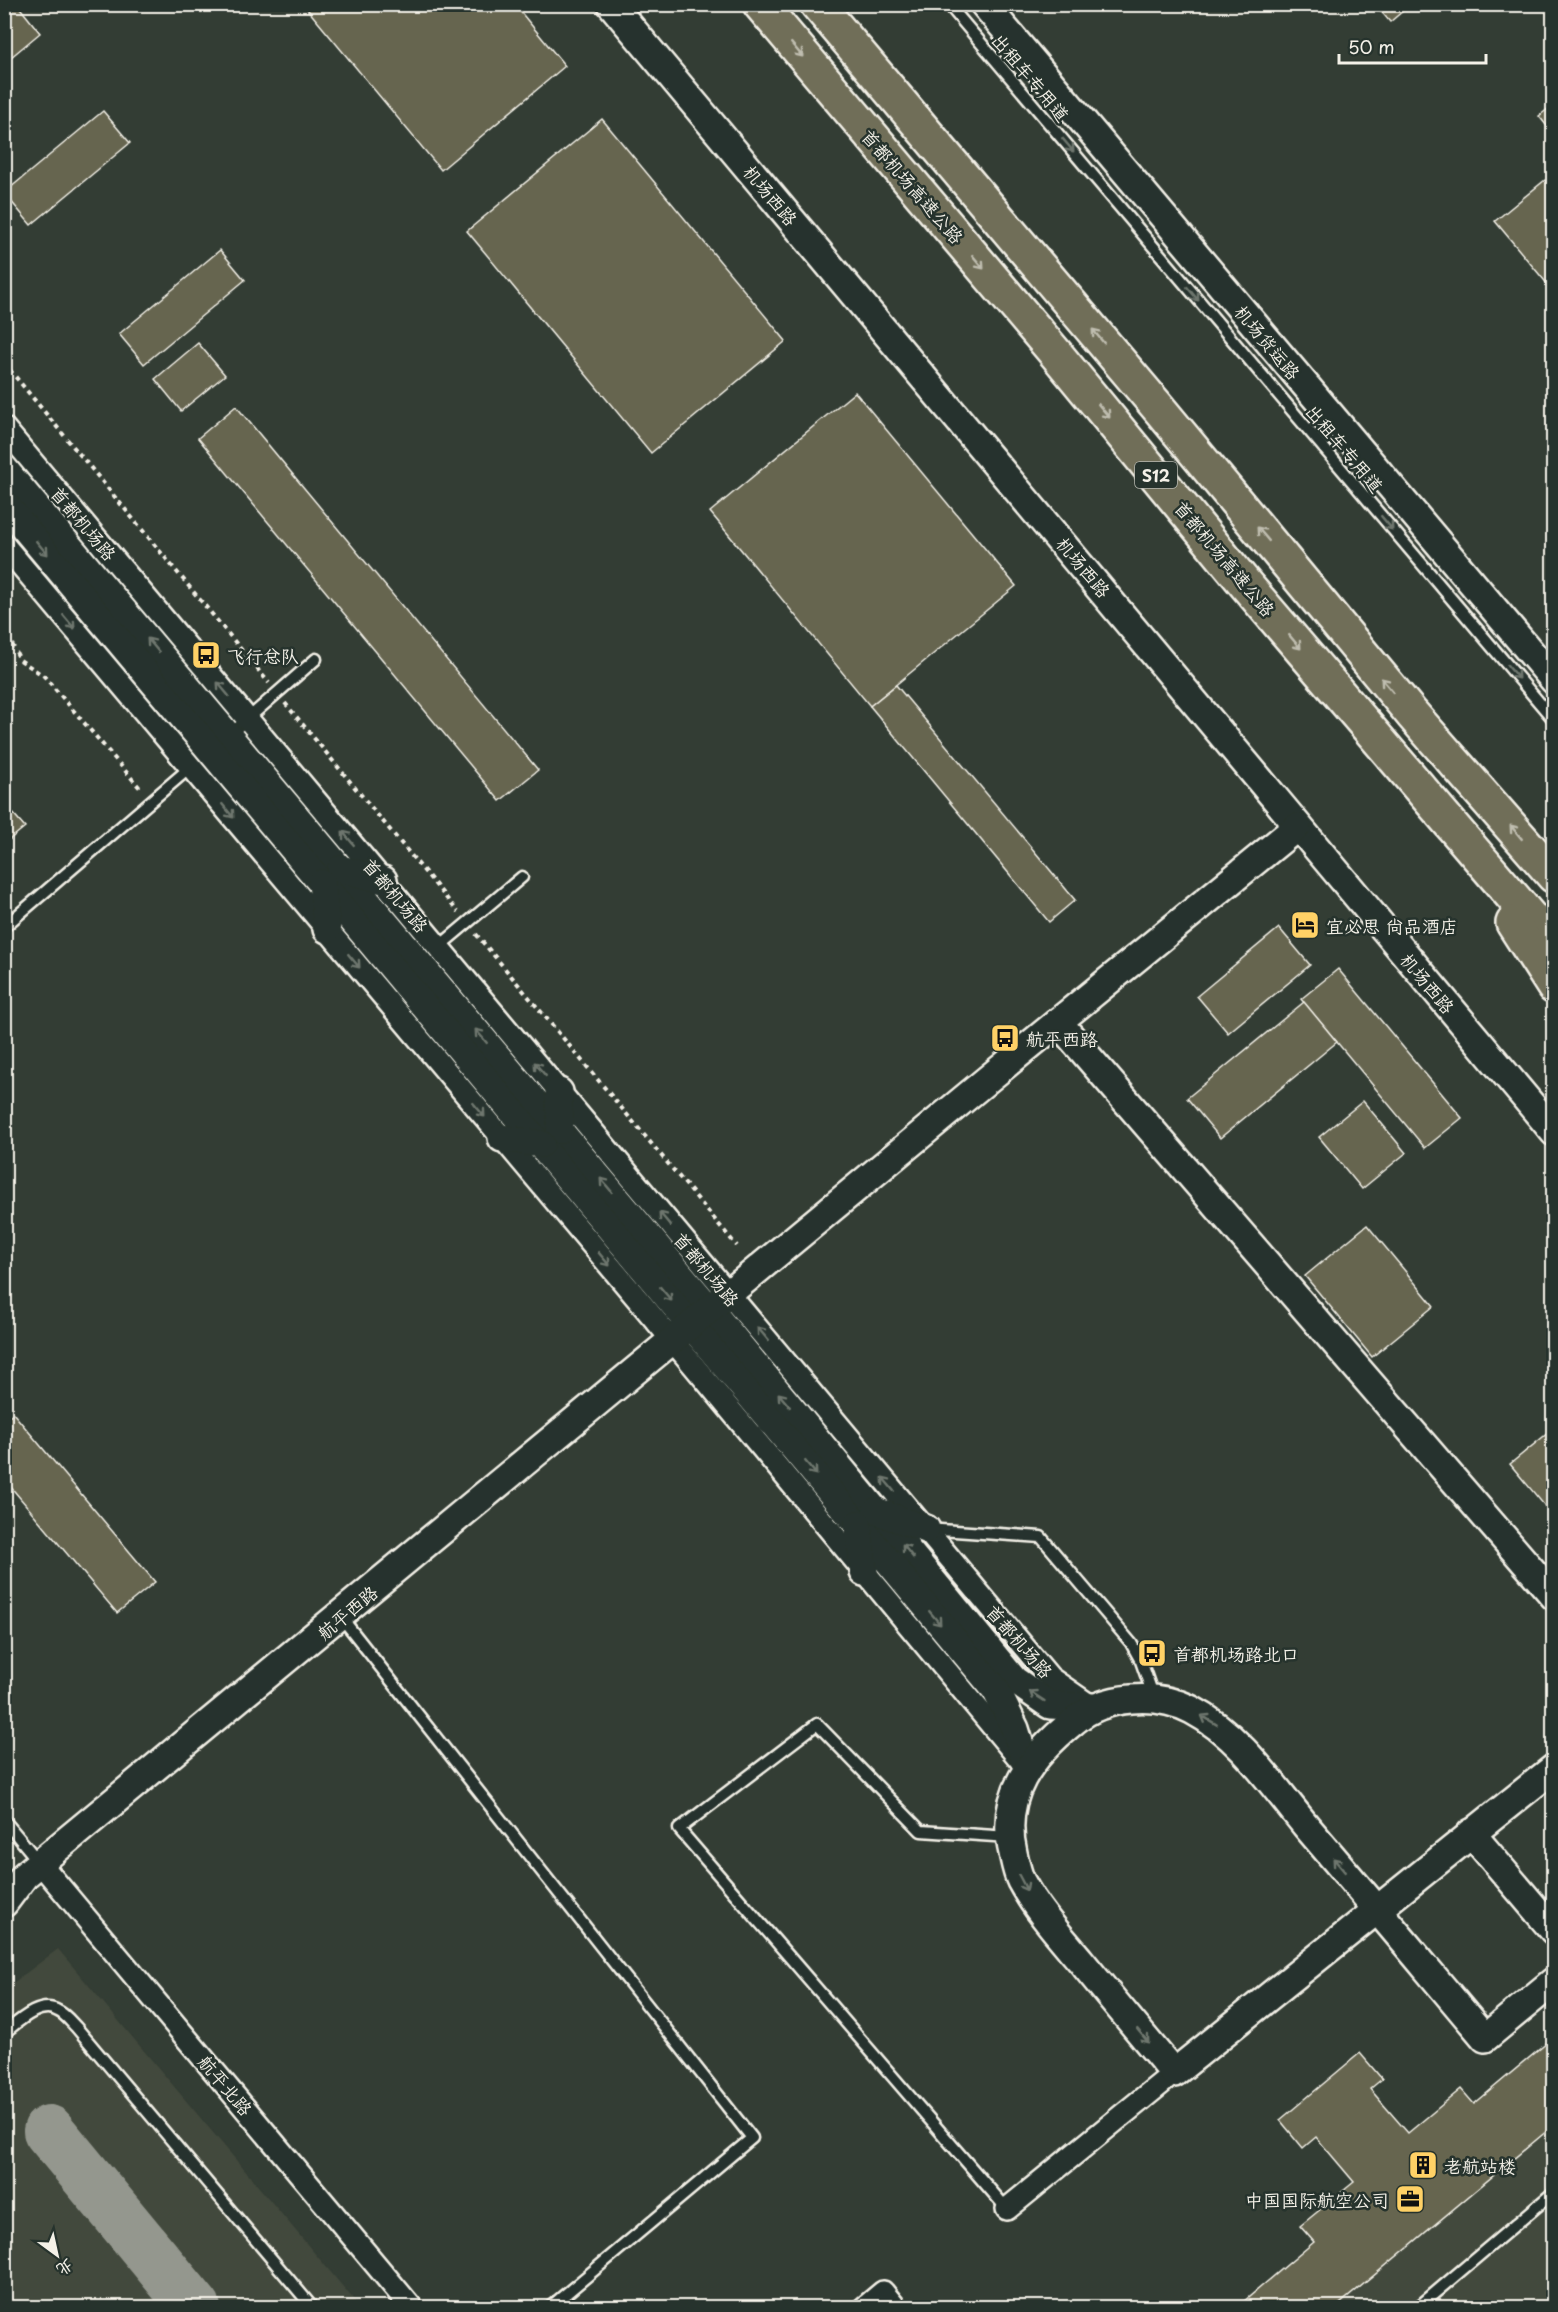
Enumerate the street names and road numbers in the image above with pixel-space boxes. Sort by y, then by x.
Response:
street label: 出租车专用道 [986,27,1076,127]
street label: 首都机场高速公路 [856,123,970,249]
street label: 机场西路 [738,159,804,231]
street label: 机场货运路 [1229,299,1307,385]
street label: 出租车专用道 [1300,398,1390,498]
road number: S12 [1135,462,1177,488]
street label: 首都机场路 [45,480,123,566]
street label: 首都机场高速公路 [1168,494,1282,622]
street label: 机场西路 [1051,531,1117,603]
street label: 首都机场路 [357,852,435,938]
street label: 机场西路 [1395,947,1461,1019]
street label: 首都机场路 [668,1226,746,1312]
street label: 航平西路 [311,1579,383,1645]
street label: 首都机场路 [980,1598,1060,1684]
street label: 航平北路 [193,2049,259,2121]

